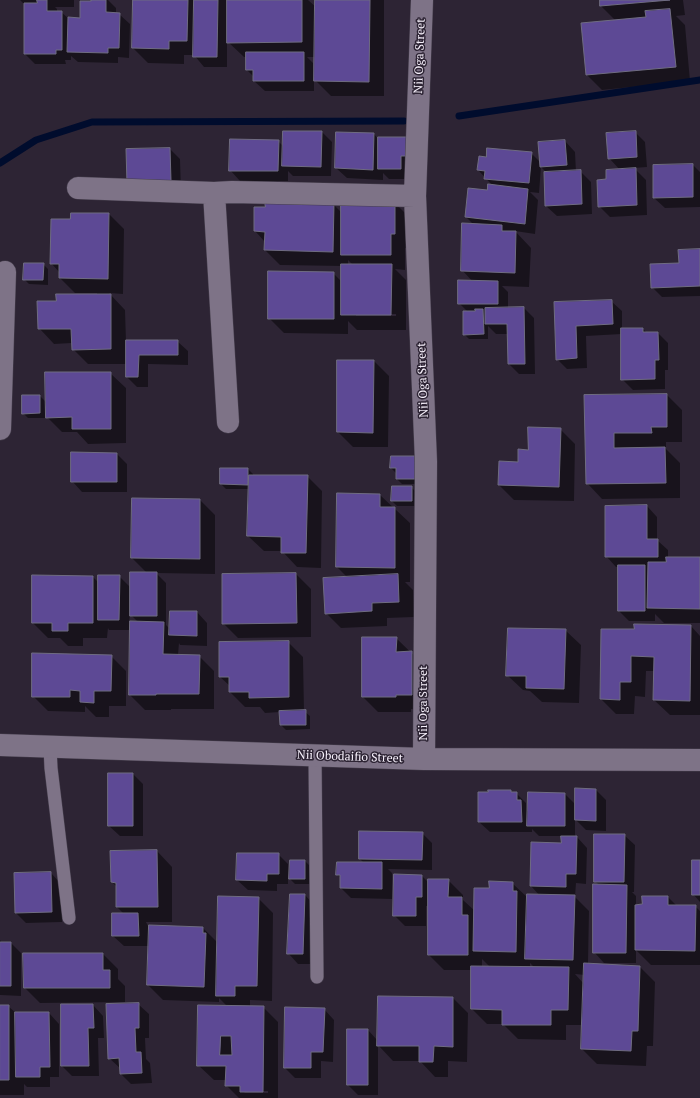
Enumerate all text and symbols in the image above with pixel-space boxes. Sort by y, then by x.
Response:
street label: Nii Oga Street [411,18,429,94]
street label: Nii Oga Street [414,342,432,418]
street label: Nii Oga Street [417,665,431,741]
street label: Nii Obodaifio Street [297,748,403,766]

